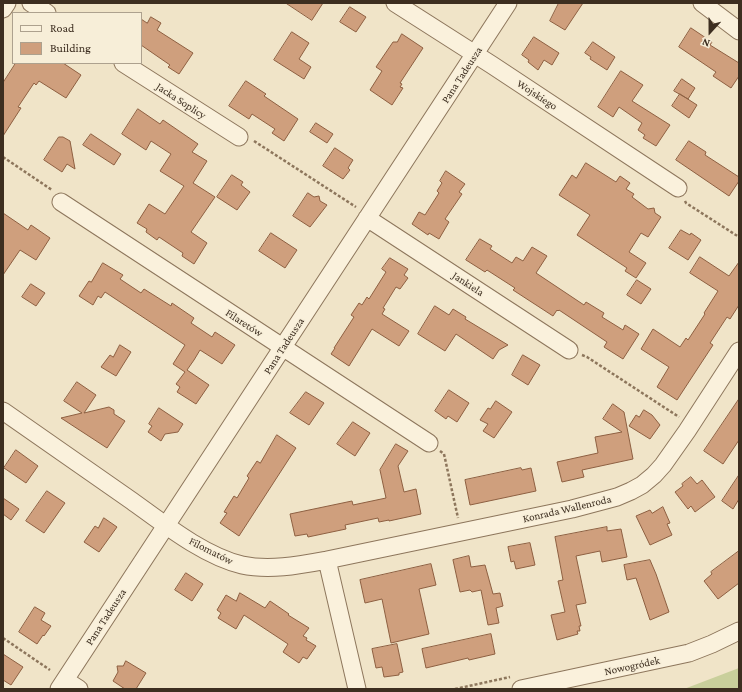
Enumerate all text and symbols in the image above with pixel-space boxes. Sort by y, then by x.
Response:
legend [12,12,142,64]
north arrow [690,12,730,52]
text: Road [50,21,74,35]
text: N [700,36,711,50]
text: Building [50,41,91,55]
street label: Pana Tadeusza [439,44,485,106]
street label: Wojskiego [514,77,560,113]
street label: Jacka Soplicy [154,80,208,122]
street label: Jankiela [450,269,486,299]
street label: Filaretów [223,306,265,340]
street label: Pana Tadeusza [261,315,307,377]
street label: Konrada Wallenroda [521,492,613,526]
street label: Filomatów [187,534,235,568]
street label: Pana Tadeusza [83,586,129,648]
street label: Nowogródek [603,654,661,678]

